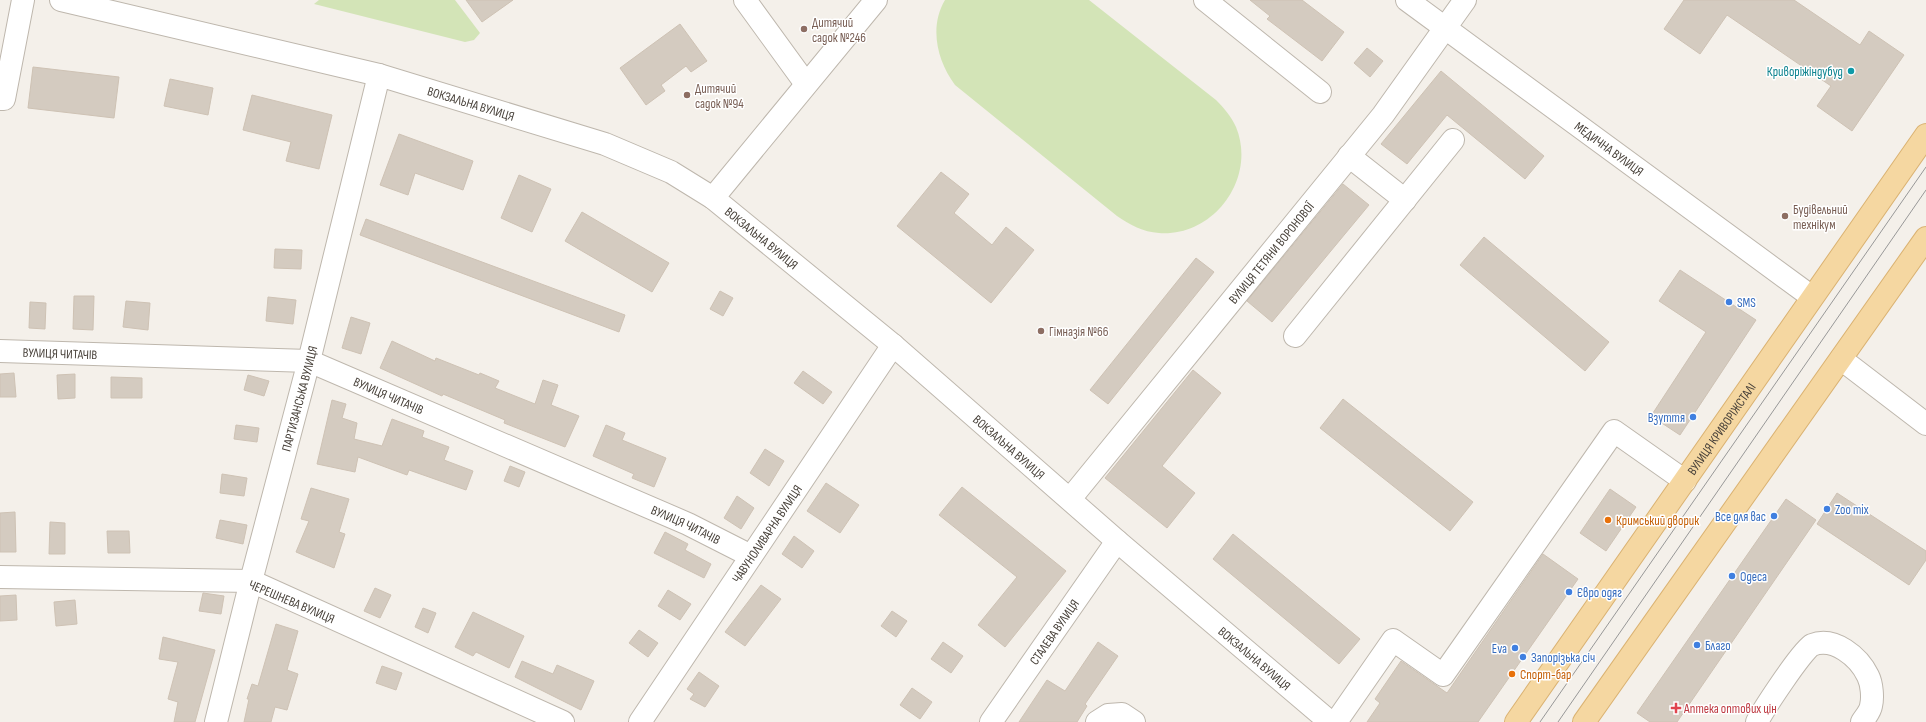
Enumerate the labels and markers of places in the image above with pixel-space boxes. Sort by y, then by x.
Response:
place label: Дитячий садок №246 [812,15,866,46]
marker: Дитячий садок №246 [799,24,809,34]
place label: Криворіжіндубуд [1767,64,1843,80]
marker: Криворіжіндубуд [1846,66,1856,76]
place label: Дитячий садок №94 [695,81,744,112]
marker: Дитячий садок №94 [682,90,692,100]
place label: Будівельний технікум [1793,202,1848,233]
marker: Будівельний технікум [1780,211,1790,221]
place label: SMS [1737,295,1756,311]
marker: SMS [1724,297,1734,307]
place label: Гімназія №66 [1049,324,1109,340]
marker: Гімназія №66 [1036,326,1046,336]
place label: Взуття [1648,410,1685,426]
marker: Взуття [1688,412,1698,422]
place label: Zoo mix [1835,502,1869,518]
marker: Zoo mix [1822,504,1832,514]
place label: Все для вас [1715,509,1766,525]
marker: Все для вас [1769,511,1779,521]
place label: Кримський дворик [1616,513,1699,529]
marker: Кримський дворик [1603,515,1613,525]
place label: Одеса [1740,569,1767,585]
marker: Одеса [1727,571,1737,581]
place label: Євро одяг [1577,585,1622,601]
marker: Євро одяг [1564,587,1574,597]
place label: Благо [1705,638,1731,654]
marker: Благо [1692,640,1702,650]
place label: Eva [1492,641,1507,657]
marker: Eva [1510,643,1520,653]
place label: Запорізька січ [1531,650,1595,666]
marker: Запорізька січ [1518,652,1528,662]
place label: Спорт-бар [1520,667,1571,683]
marker: Спорт-бар [1507,669,1517,679]
place label: Аптека оптових цін [1683,701,1777,717]
marker: Аптека оптових цін [1671,703,1681,713]

